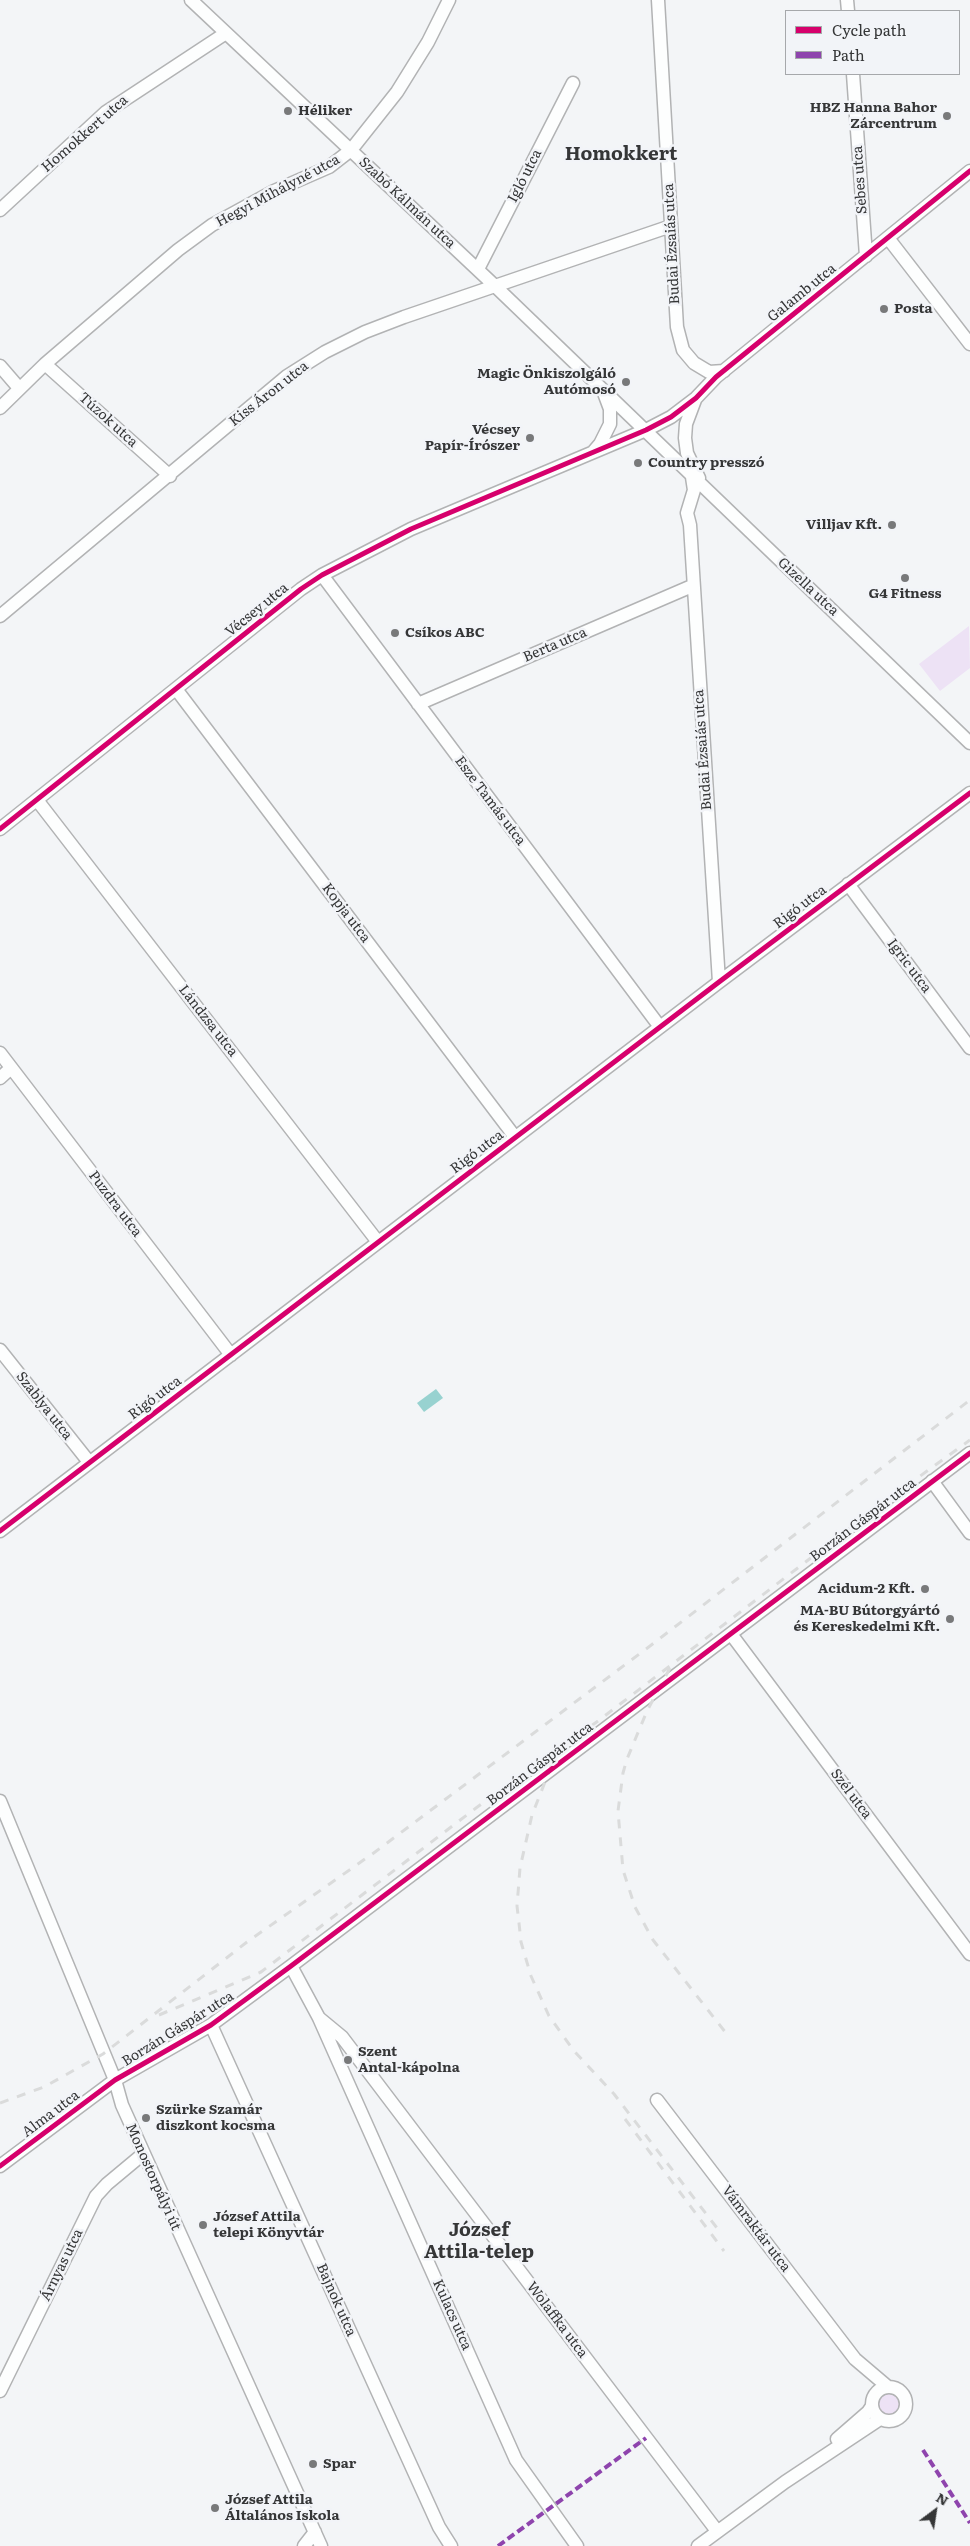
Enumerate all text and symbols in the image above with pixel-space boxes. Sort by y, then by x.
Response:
legend [785,10,960,75]
text: Cycle path [832,18,906,41]
text: Path [832,43,865,66]
street label: Homokkert utca [38,92,132,176]
place label: HBZ Hanna Bahor Zárcentrum [810,100,937,132]
place label: Héliker [298,103,352,119]
marker: Héliker [282,105,294,117]
marker: HBZ Hanna Bahor Zárcentrum [941,110,953,122]
district label: Homokkert [565,143,677,165]
street label: Sebes utca [849,145,871,215]
street label: Igló utca [504,147,546,205]
street label: Hegyi Mihályné utca [213,151,343,231]
street label: Szabó Kálmán utca [355,154,459,252]
street label: Budai Ézsaiás utca [660,183,684,305]
street label: Galamb utca [764,260,840,326]
place label: Posta [894,301,933,317]
marker: Posta [878,303,890,315]
street label: Kiss Áron utca [226,358,312,430]
place label: Magic Önkiszolgáló Autómosó [477,366,616,398]
marker: Magic Önkiszolgáló Autómosó [620,376,632,388]
street label: Túzok utca [75,389,141,451]
place label: Vécsey Papír-Írószer [425,422,520,454]
marker: Vécsey Papír-Írószer [524,432,536,444]
place label: Country presszó [648,455,764,471]
marker: Country presszó [632,457,644,469]
place label: Villjav Kft. [806,517,882,533]
marker: Villjav Kft. [886,519,898,531]
street label: Gizella utca [774,554,842,620]
marker: G4 Fitness [899,572,911,584]
street label: Vécsey utca [222,580,292,640]
place label: G4 Fitness [868,586,942,602]
street label: Berta utca [521,624,589,666]
place label: Csíkos ABC [405,625,485,641]
marker: Csíkos ABC [389,627,401,639]
street label: Budai Ézsaiás utca [690,689,716,811]
street label: Esze Tamás utca [451,753,529,849]
street label: Kopja utca [318,880,374,946]
street label: Rigó utca [770,882,830,932]
street label: Igric utca [883,936,935,996]
street label: Lándzsa utca [175,982,241,1060]
street label: Rigó utca [447,1127,507,1177]
street label: Puzdra utca [85,1168,145,1240]
street label: Szablya utca [12,1369,76,1443]
street label: Rigó utca [125,1373,185,1423]
street label: Borzán Gáspár utca [807,1475,919,1565]
place label: Acidum-2 Kft. [818,1581,915,1597]
marker: Acidum-2 Kft. [919,1583,931,1595]
place label: MA-BU Bútorgyártó és Kereskedelmi Kft. [794,1603,940,1635]
marker: MA-BU Bútorgyártó és Kereskedelmi Kft. [944,1613,956,1625]
street label: Borzán Gáspár utca [484,1719,596,1809]
street label: Szél utca [827,1766,875,1822]
street label: Borzán Gáspár utca [119,1988,237,2070]
place label: Szent Antal-kápolna [358,2044,460,2076]
marker: Szent Antal-kápolna [342,2054,354,2066]
street label: Alma utca [19,2087,83,2141]
place label: Szürke Szamár diszkont kocsma [156,2102,275,2134]
marker: Szürke Szamár diszkont kocsma [140,2112,152,2124]
street label: Monostorpályi út [122,2121,184,2233]
street label: Vámraktár utca [718,2183,794,2275]
place label: József Attila telepi Könyvtár [213,2209,324,2242]
marker: József Attila telepi Könyvtár [197,2219,209,2231]
district label: József Attila-telep [424,2219,534,2263]
street label: Árnyas utca [37,2226,87,2304]
street label: Bajnok utca [312,2261,360,2339]
street label: Kulacs utca [429,2277,475,2353]
street label: Wolaffka utca [523,2279,591,2361]
place label: Spar [323,2456,356,2472]
marker: Spar [307,2458,319,2470]
north arrow [910,2486,960,2536]
text: N [933,2487,953,2510]
place label: József Attila Általános Iskola [225,2492,340,2524]
marker: József Attila Általános Iskola [209,2502,221,2514]

